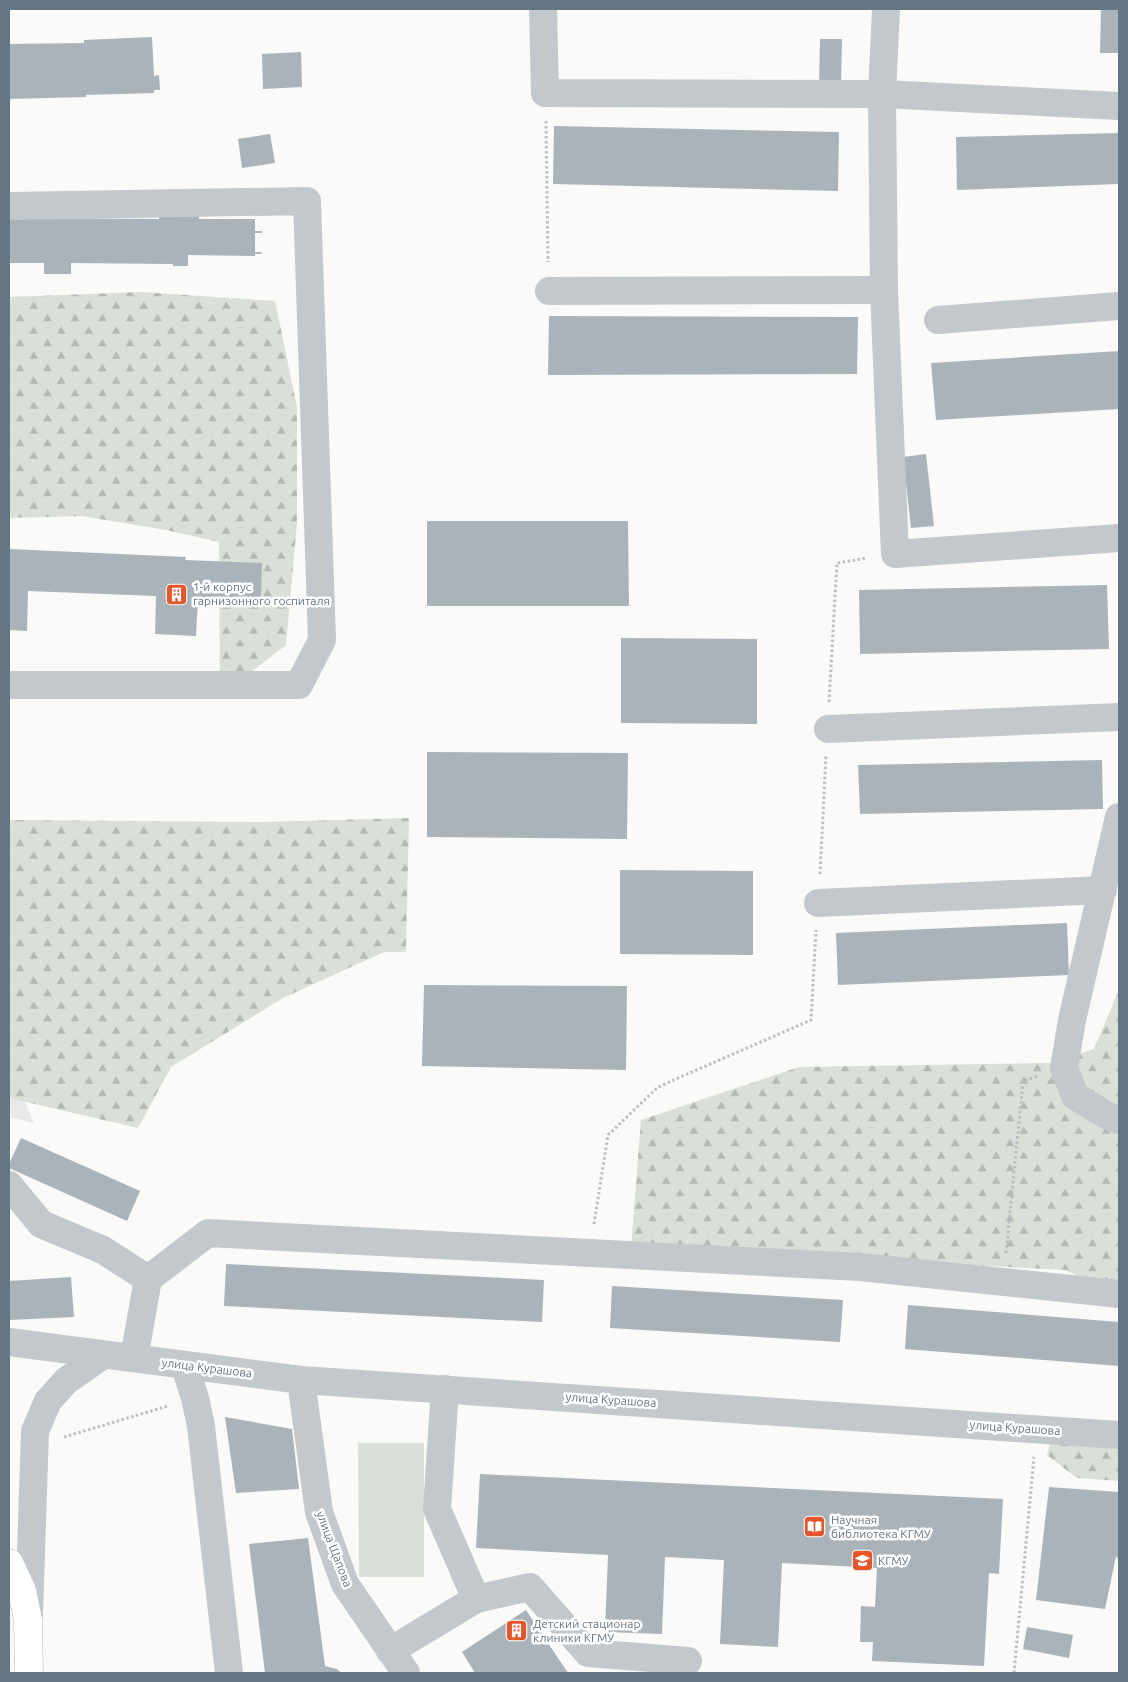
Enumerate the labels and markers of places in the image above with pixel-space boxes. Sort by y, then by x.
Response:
place label: 1-й корпус гарнизонного госпиталя [193,580,330,607]
building icon: 1-й корпус гарнизонного госпиталя [165,582,189,606]
place label: Научная библиотека КГМУ [831,1513,931,1540]
library icon: Научная библиотека КГМУ [803,1515,827,1539]
school or university icon: КГМУ [850,1549,874,1573]
place label: КГМУ [878,1554,909,1567]
place label: Детский стационар клиники КГМУ [533,1617,641,1644]
building icon: Детский стационар клиники КГМУ [505,1619,529,1643]

